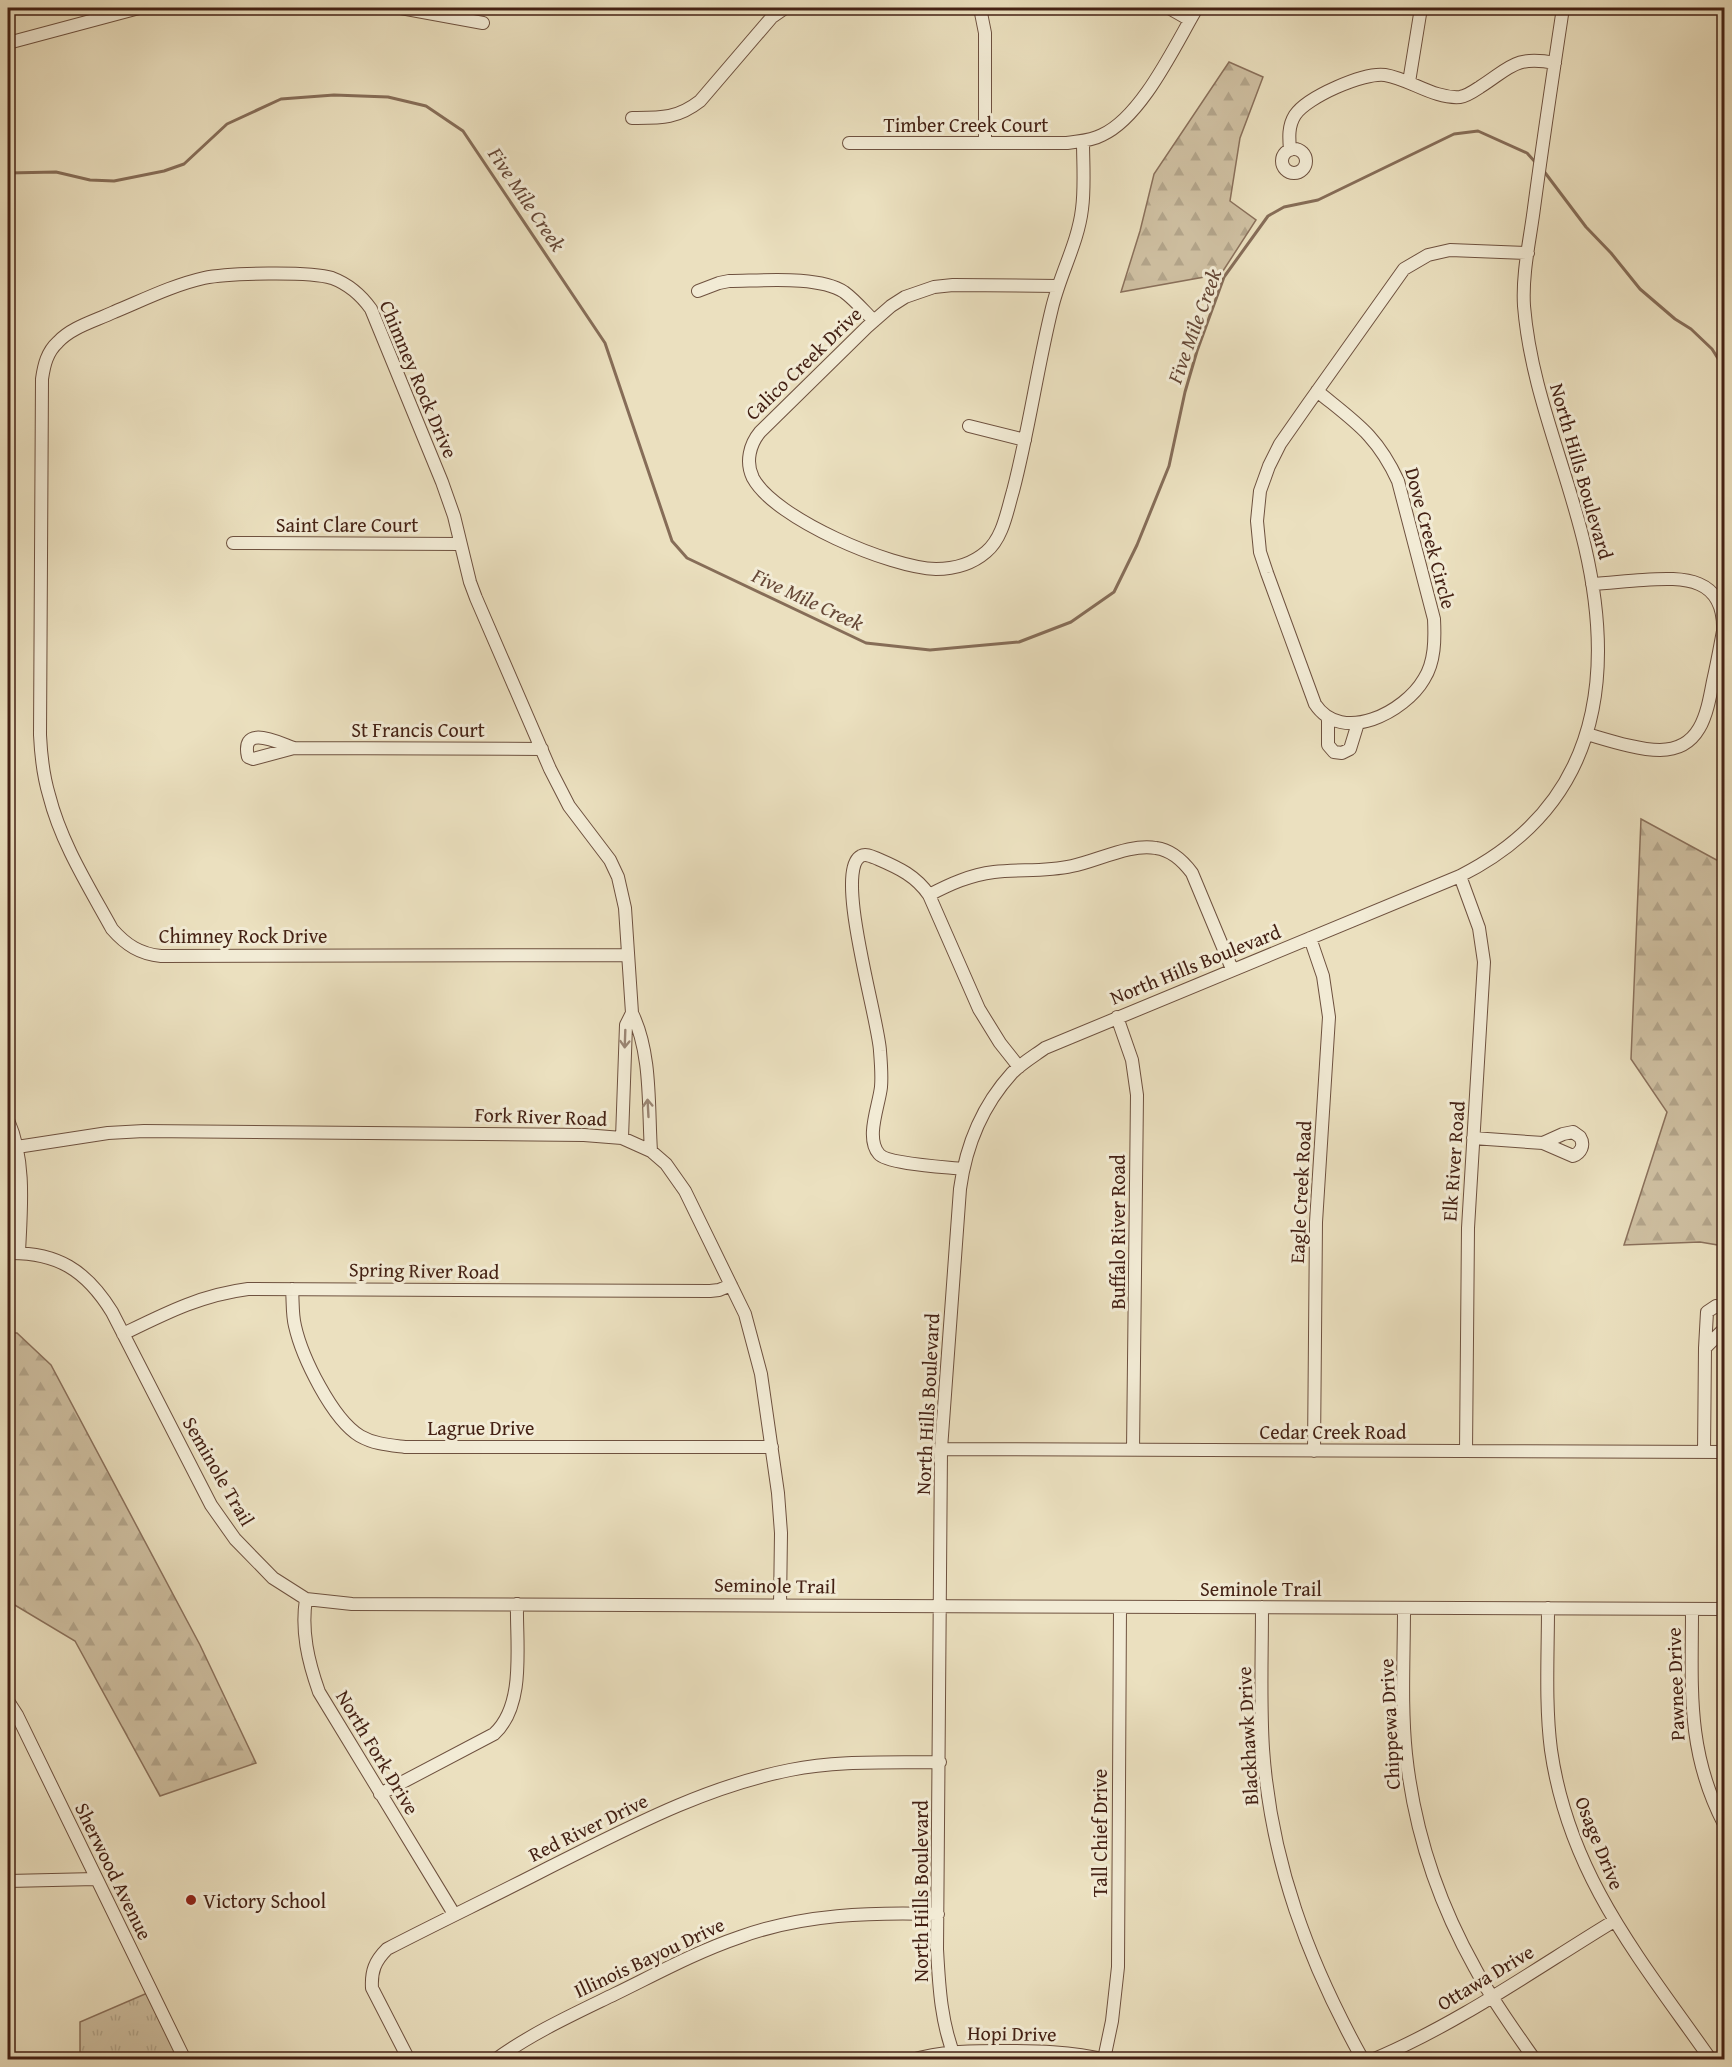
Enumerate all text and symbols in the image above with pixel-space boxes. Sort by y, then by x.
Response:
street label: Timber Creek Court [884,110,1048,139]
water label: Five Mile Creek [480,140,574,258]
water label: Five Mile Creek [1159,264,1229,389]
street label: Chimney Rock Drive [373,296,465,462]
street label: Calico Creek Drive [738,300,868,426]
street label: North Hills Boulevard [1543,380,1621,563]
street label: Dove Creek Circle [1398,464,1464,612]
street label: Saint Clare Court [276,510,418,539]
water label: Five Mile Creek [746,559,869,639]
street label: St Francis Court [351,715,485,744]
street label: North Hills Boulevard [1105,916,1285,1011]
street label: Chimney Rock Drive [159,921,327,950]
one-way arrow [620,1028,631,1048]
street label: Fork River Road [474,1099,608,1133]
one-way arrow [643,1099,654,1119]
street label: Elk River Road [1434,1099,1472,1222]
street label: Eagle Creek Road [1282,1120,1318,1264]
street label: Buffalo River Road [1103,1154,1132,1310]
street label: Spring River Road [349,1254,500,1286]
street label: North Hills Boulevard [908,1312,946,1496]
street label: Seminole Trail [176,1411,262,1531]
street label: Lagrue Drive [428,1413,534,1442]
street label: Cedar Creek Road [1259,1417,1407,1446]
street label: Seminole Trail [714,1569,837,1601]
street label: Seminole Trail [1200,1574,1322,1603]
street label: Pawnee Drive [1659,1627,1691,1741]
street label: Chippewa Drive [1371,1658,1407,1790]
street label: Blackhawk Drive [1229,1666,1265,1806]
street label: North Fork Drive [329,1684,427,1820]
street label: Tall Chief Drive [1085,1769,1114,1897]
street label: Red River Drive [523,1786,653,1868]
street label: Osage Drive [1568,1792,1632,1894]
street label: Sherwood Avenue [68,1797,160,1945]
street label: North Hills Boulevard [906,1800,935,1982]
place label: Victory School [203,1886,326,1915]
marker: Victory School [184,1893,198,1907]
street label: Illinois Bayou Drive [569,1909,729,2005]
street label: Ottawa Drive [1431,1937,1539,2017]
street label: Hopi Drive [967,2018,1057,2048]

